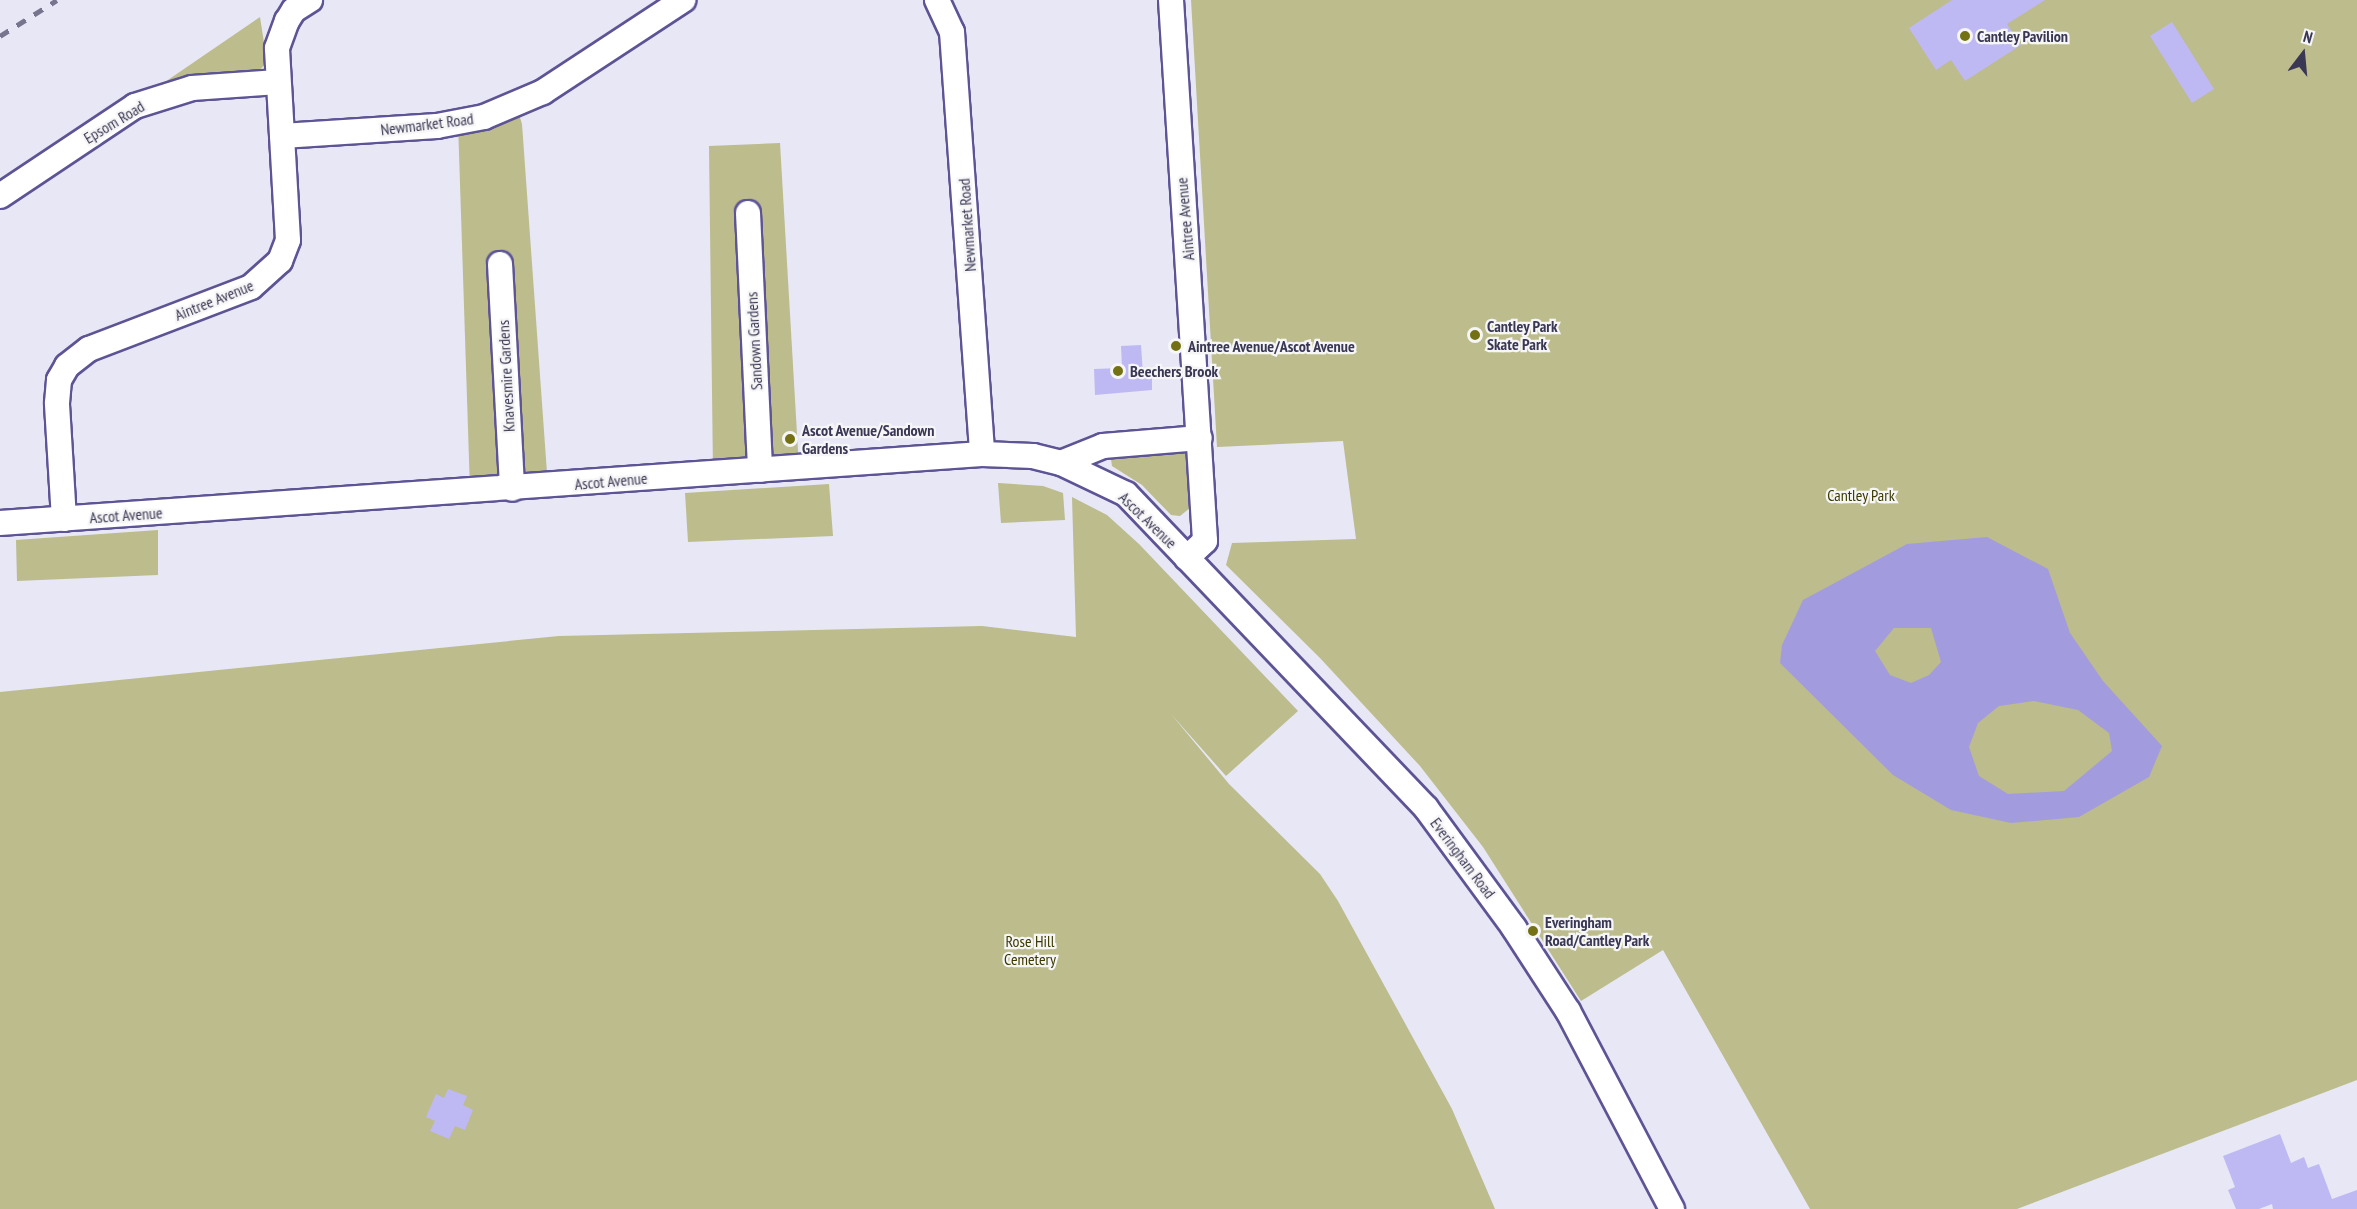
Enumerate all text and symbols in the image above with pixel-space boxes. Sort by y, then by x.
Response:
north arrow [2273,24,2333,84]
place label: Cantley Pavilion [1977,26,2069,46]
text: N [2301,26,2315,47]
marker: Cantley Pavilion [1958,29,1972,43]
street label: Epsom Road [80,96,148,148]
street label: Newmarket Road [379,109,475,139]
street label: Aintree Avenue [1172,176,1198,262]
street label: Newmarket Road [954,178,980,272]
street label: Aintree Avenue [172,275,256,325]
street label: Sandown Gardens [742,291,766,391]
place label: Cantley Park Skate Park [1487,316,1558,354]
street label: Knavesmire Gardens [493,320,519,432]
marker: Cantley Park Skate Park [1468,328,1482,342]
place label: Aintree Avenue/Ascot Avenue [1188,336,1356,356]
marker: Aintree Avenue/Ascot Avenue [1169,339,1183,353]
place label: Beechers Brook [1130,361,1218,381]
marker: Beechers Brook [1111,364,1125,378]
place label: Ascot Avenue/Sandown Gardens [802,420,935,458]
marker: Ascot Avenue/Sandown Gardens [783,432,797,446]
street label: Ascot Avenue [574,468,648,494]
park label: Cantley Park [1827,485,1895,505]
street label: Ascot Avenue [1115,488,1181,552]
street label: Ascot Avenue [89,503,163,527]
street label: Everingham Road [1426,814,1500,902]
place label: Everingham Road/Cantley Park [1545,912,1650,950]
marker: Everingham Road/Cantley Park [1526,924,1540,938]
park label: Rose Hill Cemetery [1004,931,1056,969]

